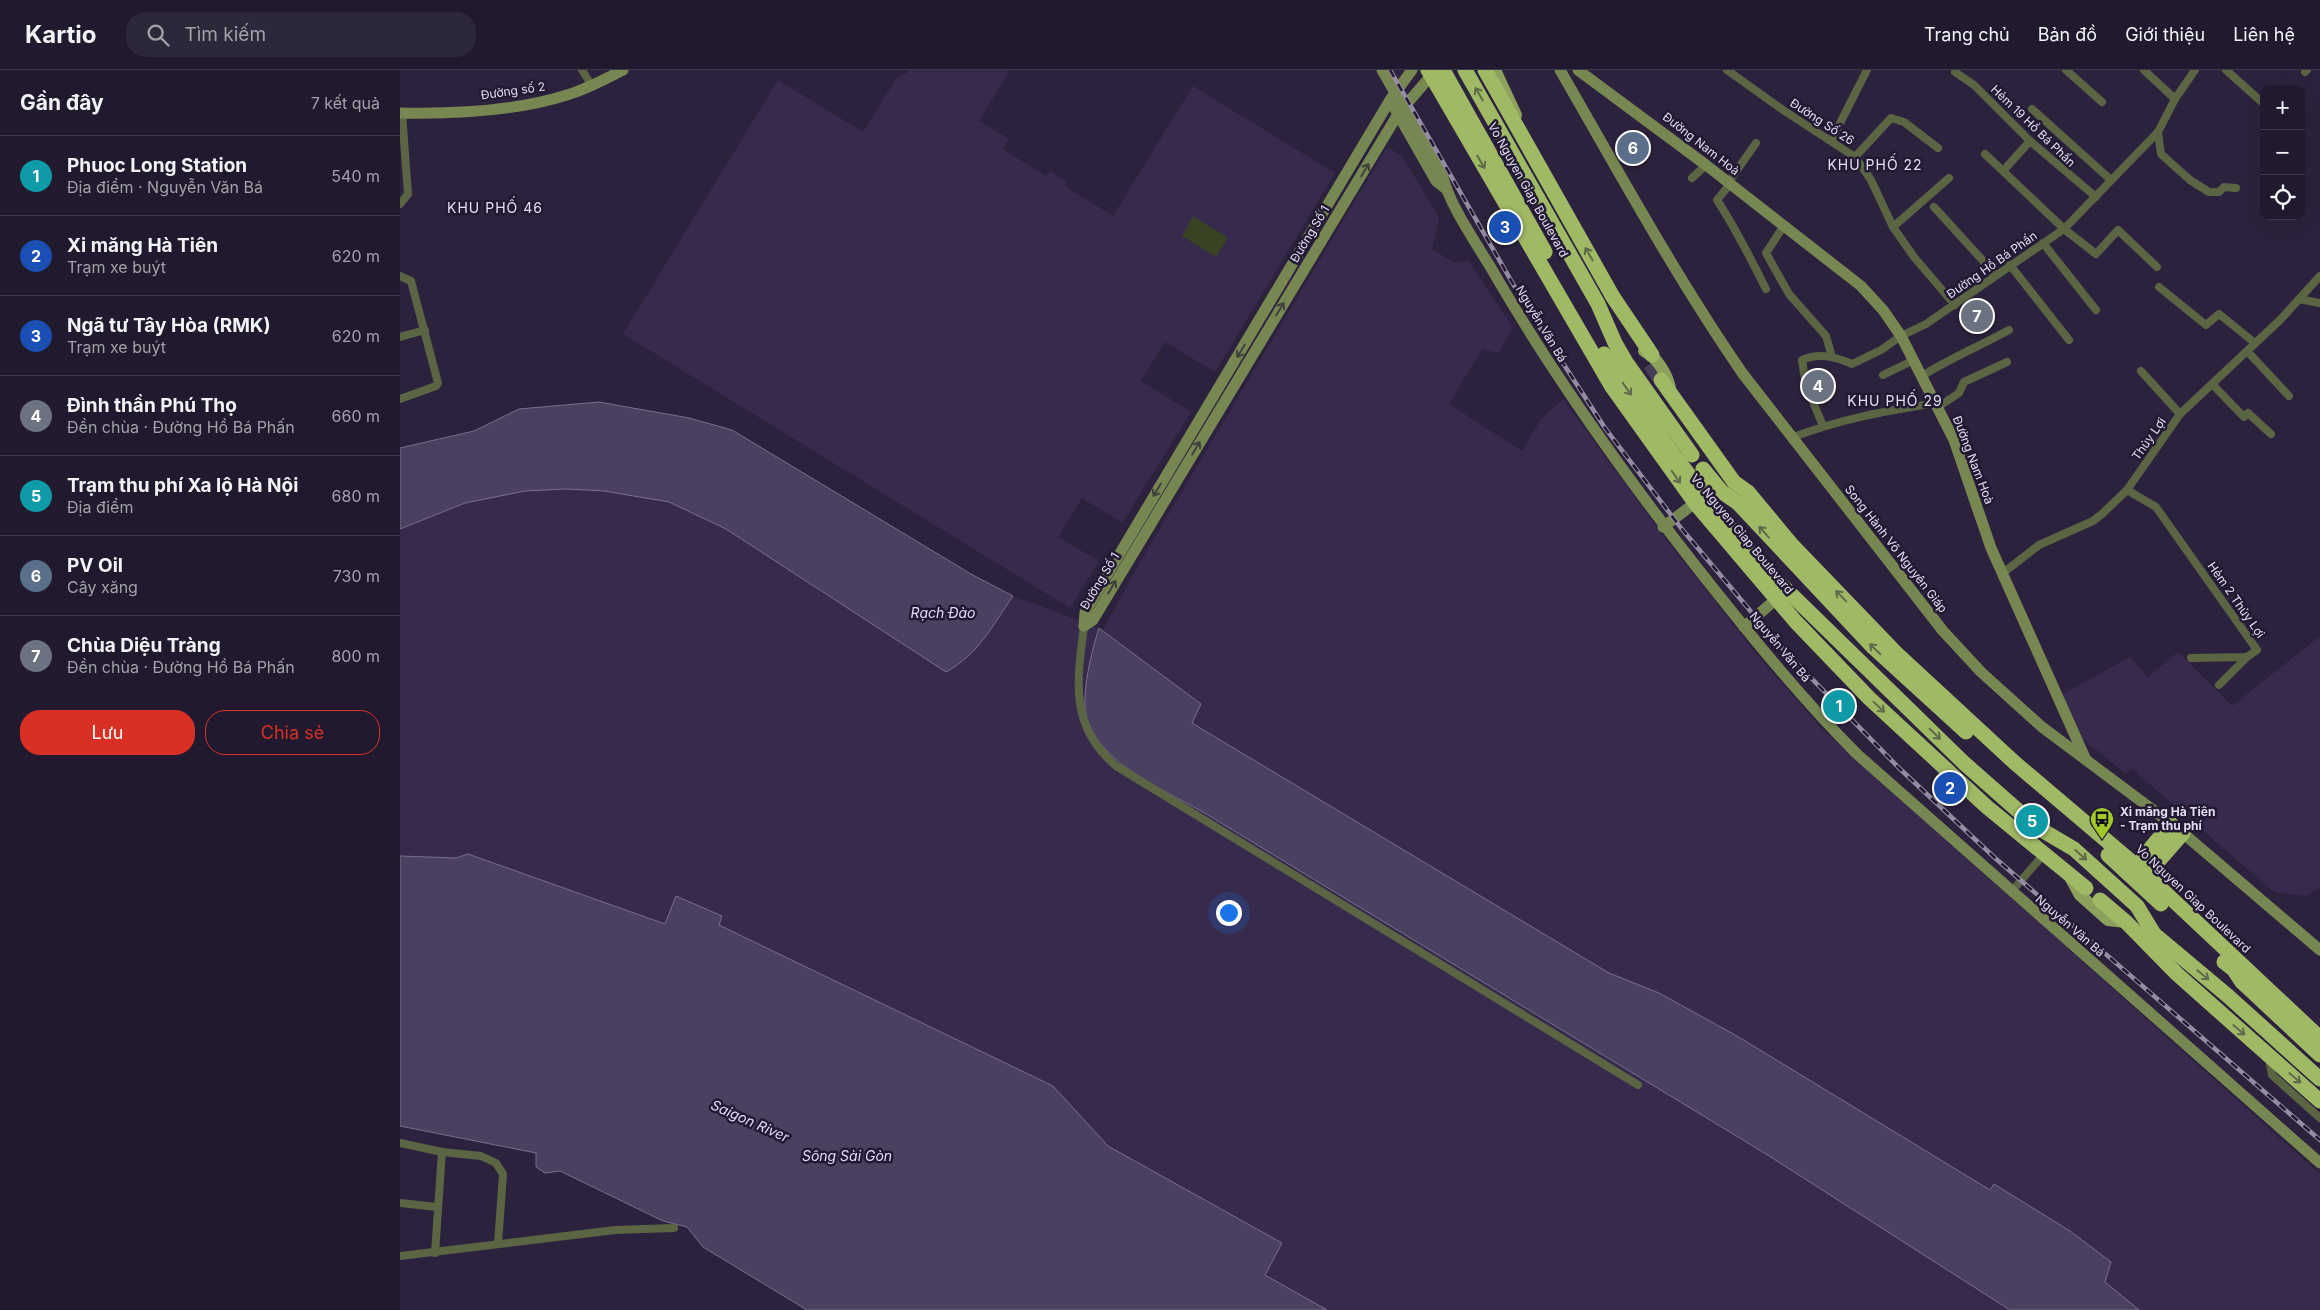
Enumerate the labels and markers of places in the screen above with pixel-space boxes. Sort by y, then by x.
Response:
pin: 6 [1617,129,1649,167]
pin: 3 [1489,208,1521,246]
pin: 7 [1961,297,1993,335]
pin: 4 [1802,367,1834,405]
pin: 1 [1823,687,1855,725]
pin: 2 [1934,769,1966,807]
pin: 5 [2016,802,2048,840]
place label: Xi măng Hà Tiên - Trạm thu phí [2120,804,2215,833]
bus stop icon: Xi măng Hà Tiên - Trạm thu phí [2089,806,2115,840]

